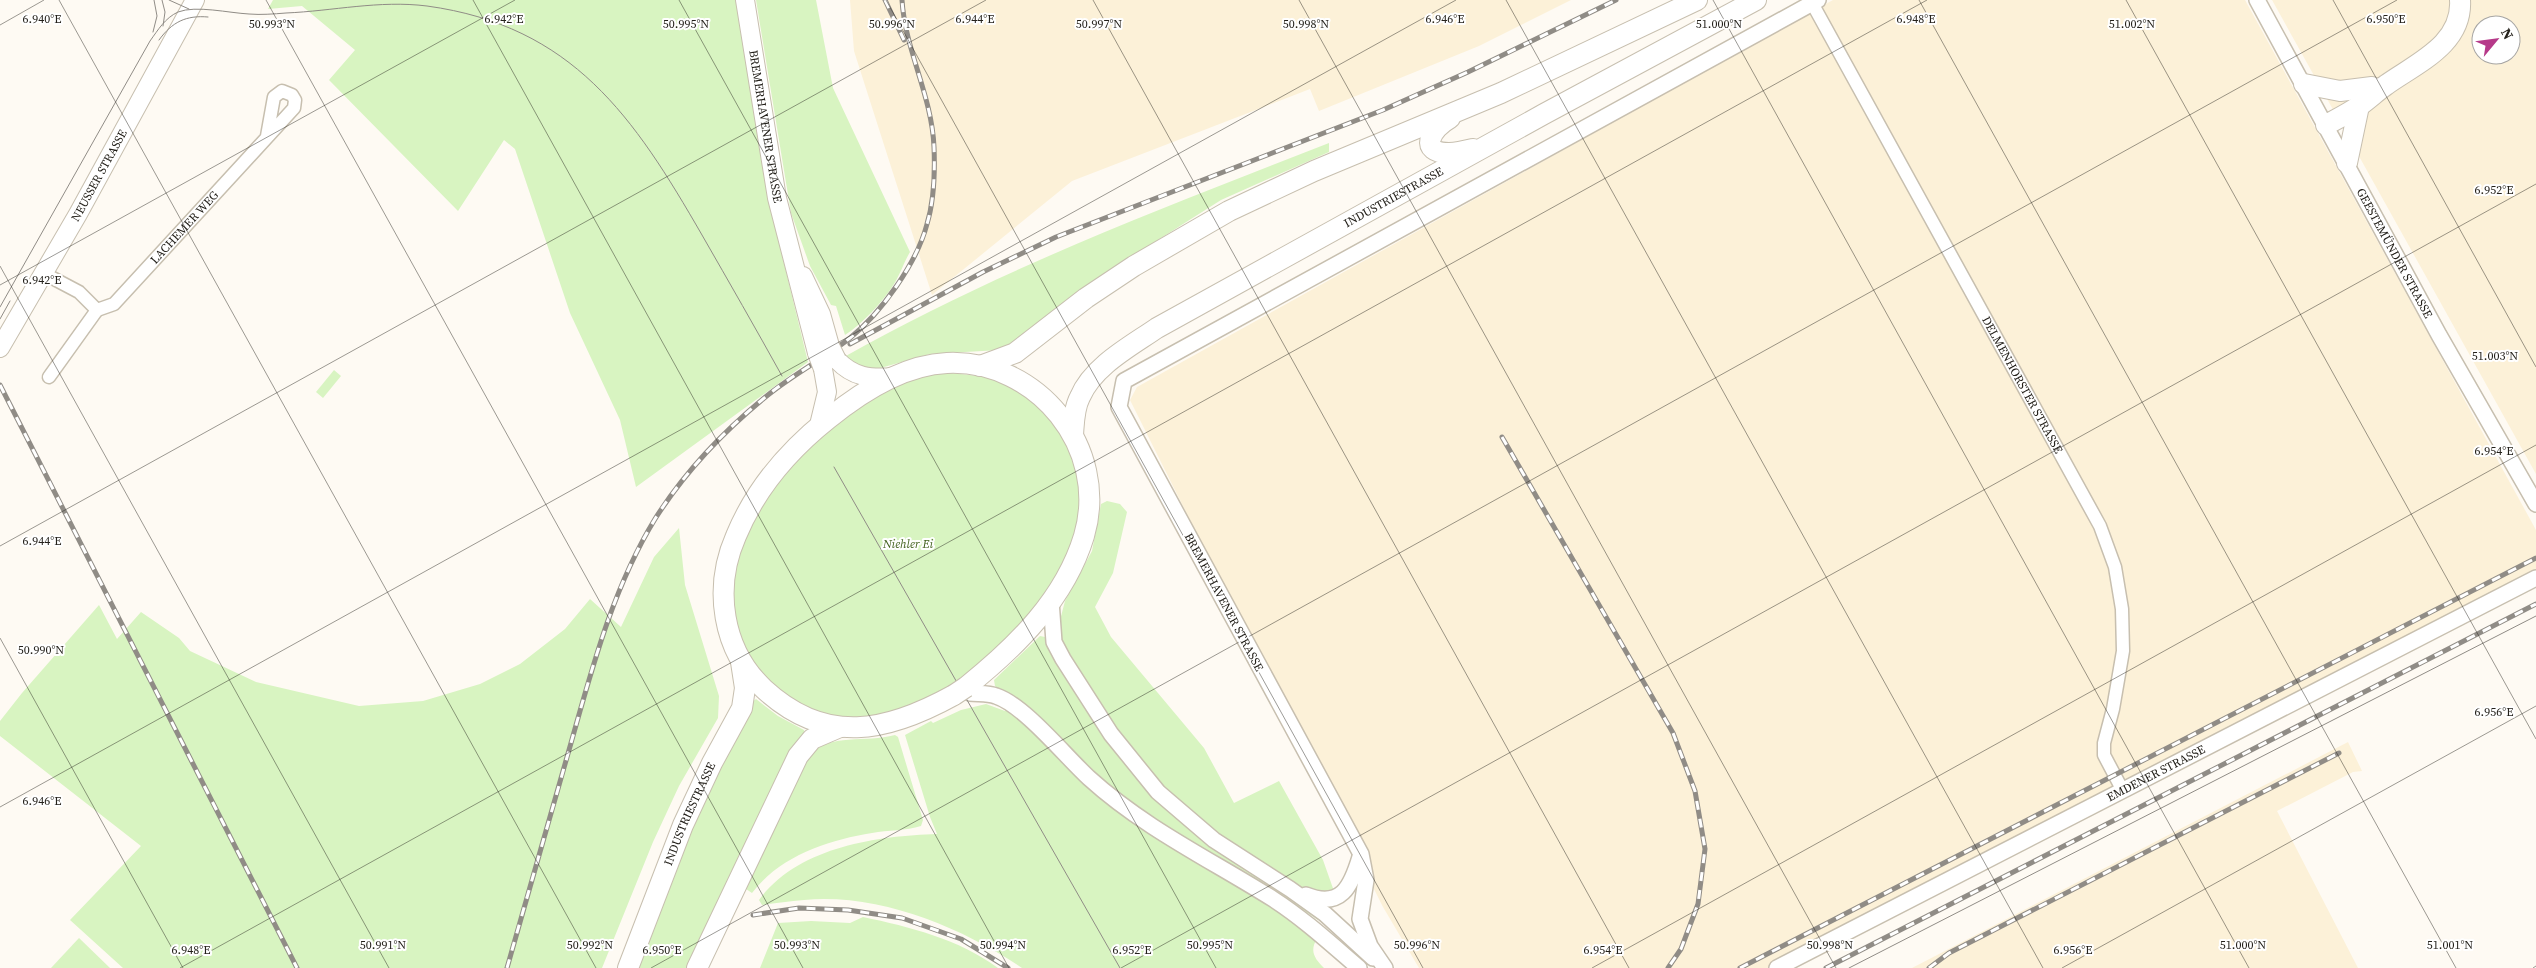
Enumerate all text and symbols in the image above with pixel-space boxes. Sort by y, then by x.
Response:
text: 6.940°E [23,11,61,27]
text: 6.942°E [485,11,523,27]
text: 6.944°E [956,11,994,27]
text: 6.946°E [1426,11,1464,27]
text: 6.948°E [1897,11,1935,27]
text: 6.950°E [2367,11,2405,27]
north arrow [2471,15,2521,65]
text: 50.993°N [249,16,295,32]
text: 50.995°N [663,16,709,32]
text: 50.996°N [869,16,915,32]
text: 50.997°N [1076,16,1122,32]
text: 50.998°N [1283,16,1329,32]
text: 51.000°N [1696,16,1742,32]
text: 51.002°N [2109,16,2155,32]
text: N [2496,24,2519,43]
street label: BREMERHAVENER STRASSE [745,49,786,205]
street label: NEUSSER STRASSE [67,127,131,224]
street label: INDUSTRIESTRASSE [1341,163,1446,231]
text: 6.952°E [2475,182,2513,198]
street label: GEESTEMÜNDER STRASSE [2353,185,2436,321]
street label: LACHEMER WEG [147,187,222,268]
text: 6.942°E [23,272,61,288]
street label: DELMENHORSTER STRASSE [1978,314,2066,456]
text: 51.003°N [2472,348,2518,364]
text: 6.954°E [2475,443,2513,459]
street label: BREMERHAVENER STRASSE [1181,530,1267,674]
text: 6.944°E [23,533,61,549]
park label: Niehler Ei [882,536,933,552]
text: 50.990°N [18,642,64,658]
text: 6.956°E [2475,704,2513,720]
street label: EMDENER STRASSE [2104,741,2208,805]
street label: INDUSTRIESTRASSE [660,760,719,868]
text: 6.946°E [23,793,61,809]
text: 50.991°N [360,937,406,953]
text: 50.992°N [567,937,613,953]
text: 50.993°N [774,937,820,953]
text: 50.994°N [980,937,1026,953]
text: 50.995°N [1187,937,1233,953]
text: 50.996°N [1394,937,1440,953]
text: 50.998°N [1807,937,1853,953]
text: 51.000°N [2220,937,2266,953]
text: 51.001°N [2427,937,2473,953]
text: 6.948°E [172,942,210,958]
text: 6.950°E [643,942,681,958]
text: 6.952°E [1113,942,1151,958]
text: 6.954°E [1584,942,1622,958]
text: 6.956°E [2054,942,2092,958]

